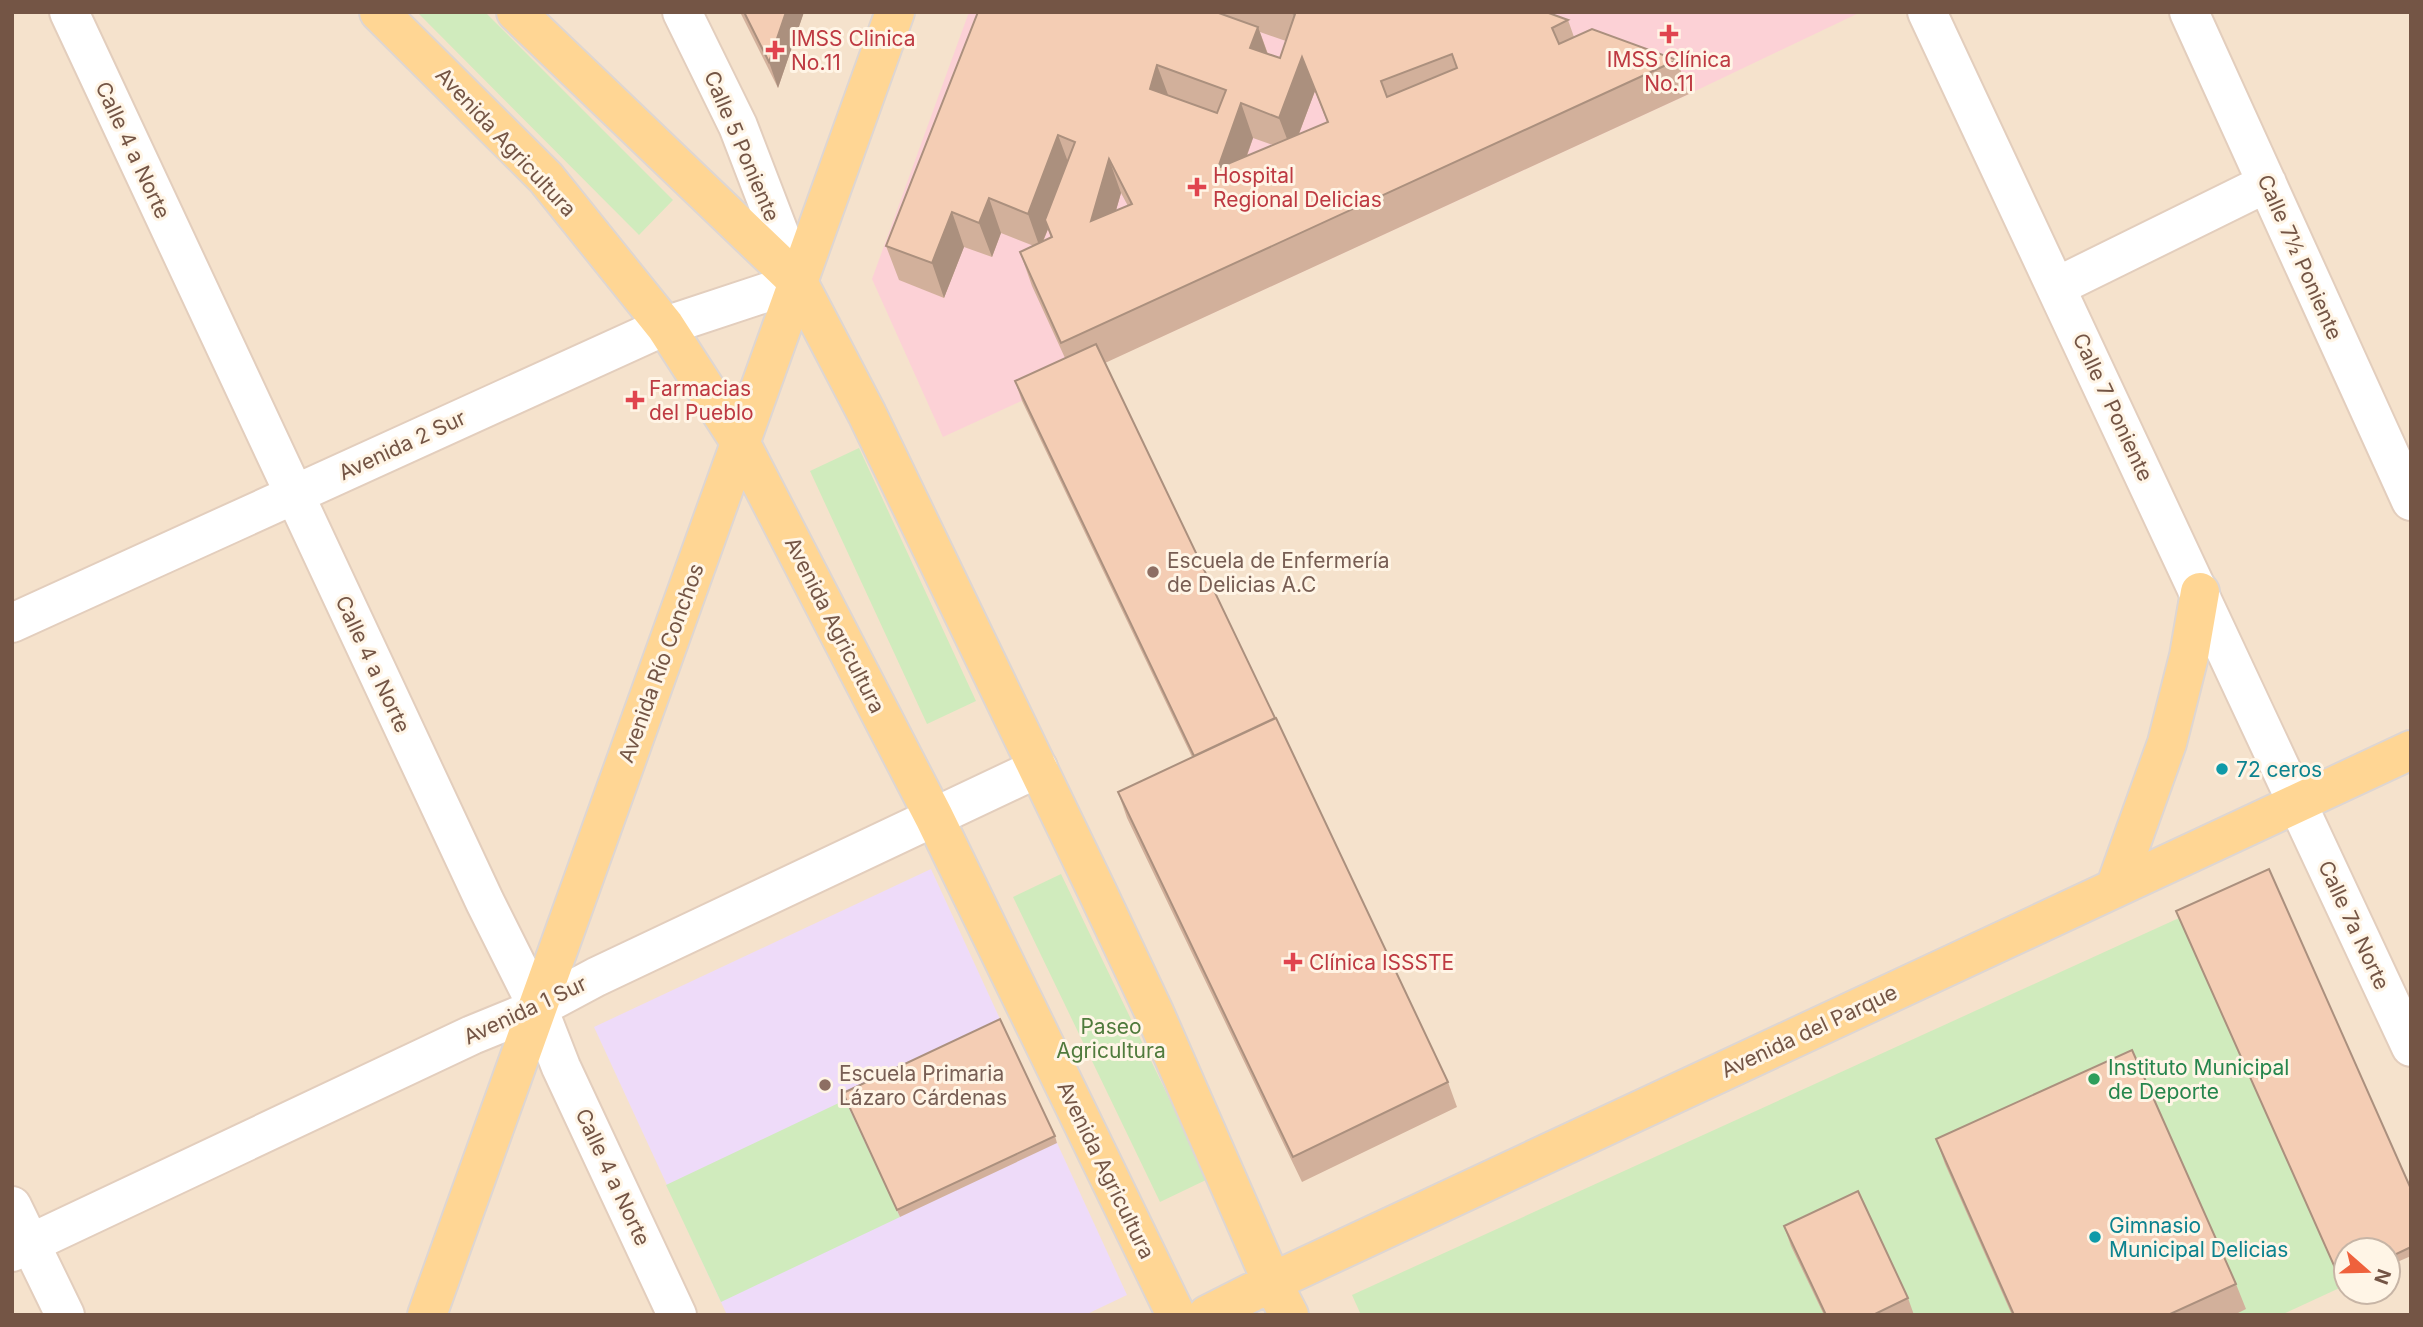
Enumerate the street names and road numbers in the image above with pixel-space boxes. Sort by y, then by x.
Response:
street label: Avenida Agricultura [431,62,581,222]
street label: Calle 5 Poniente [699,67,785,225]
street label: Calle 4 a Norte [90,78,176,222]
street label: Calle 7½ Poniente [2252,171,2348,343]
street label: Calle 7 Poniente [2068,329,2158,485]
street label: Avenida 2 Sur [335,405,470,485]
street label: Avenida Agricultura [780,533,890,717]
street label: Avenida Río Conchos [613,560,709,766]
street label: Calle 4 a Norte [330,592,416,736]
street label: Calle 7a Norte [2313,856,2395,994]
street label: Avenida 1 Sur [459,971,591,1049]
street label: Avenida del Parque [1717,979,1901,1083]
street label: Avenida Agricultura [1052,1077,1160,1263]
street label: Calle 4 a Norte [570,1105,656,1249]

